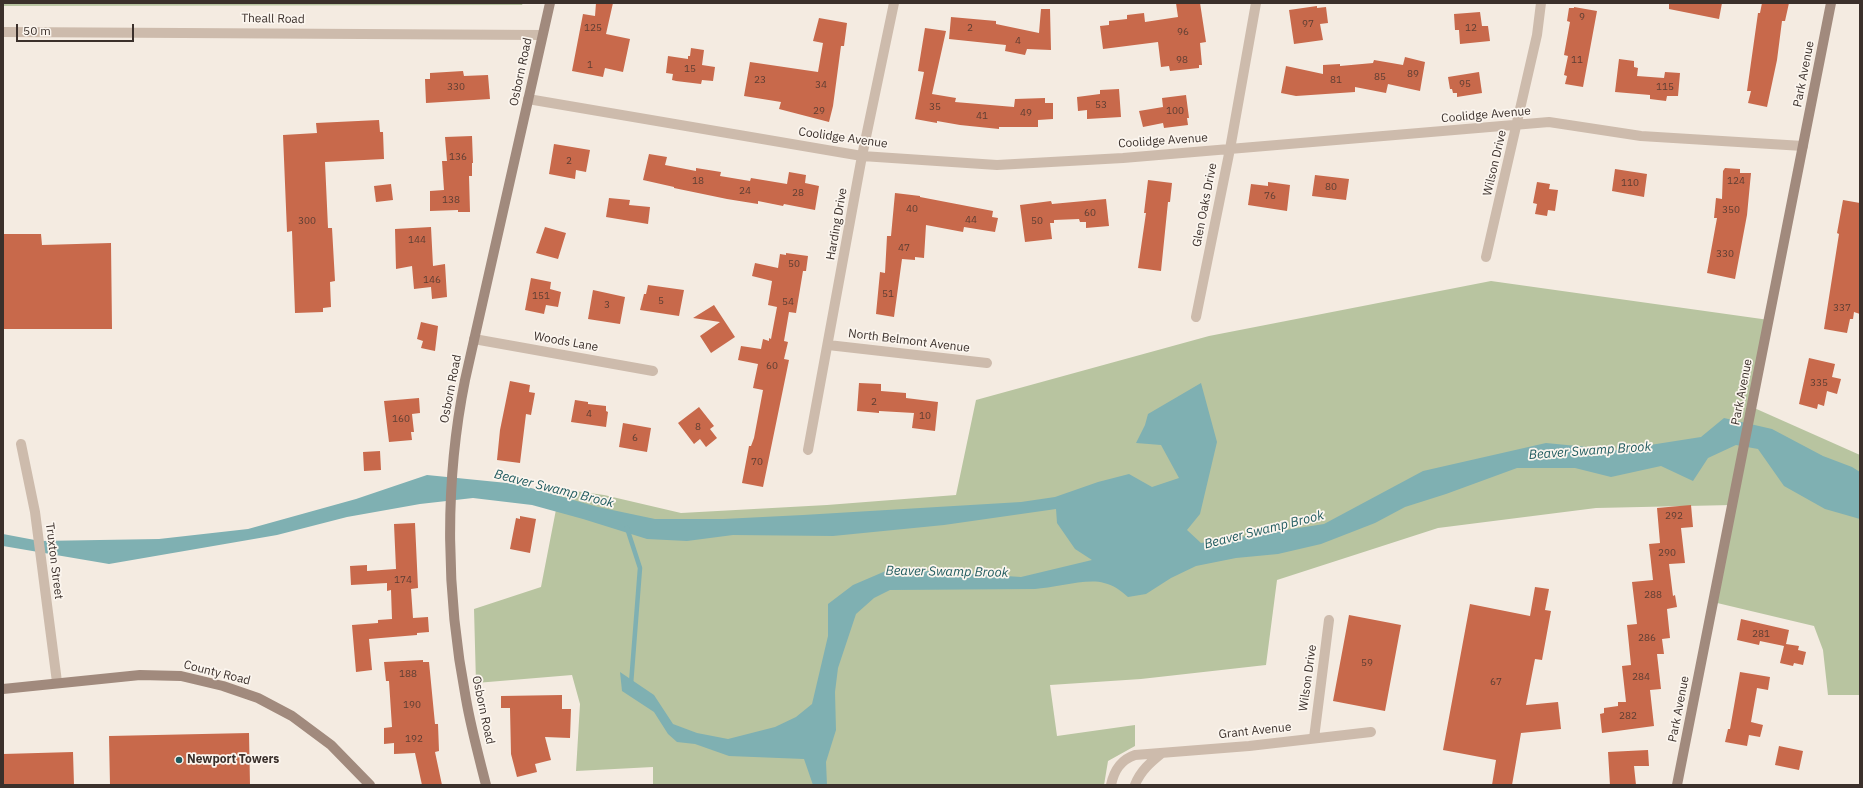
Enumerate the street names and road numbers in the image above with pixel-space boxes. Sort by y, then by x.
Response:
street label: Theall Road [241,11,305,27]
street label: Osborn Road [507,36,535,108]
street label: Park Avenue [1791,40,1817,108]
street label: Coolidge Avenue [1441,104,1531,126]
street label: Coolidge Avenue [798,125,888,151]
street label: Wilson Drive [1480,129,1510,197]
street label: Coolidge Avenue [1118,131,1208,151]
street label: Glen Oaks Drive [1190,162,1220,248]
street label: Harding Drive [824,187,850,261]
street label: North Belmont Avenue [847,326,971,356]
street label: Woods Lane [533,329,599,355]
street label: Osborn Road [437,353,465,425]
street label: Park Avenue [1729,358,1755,426]
street label: Truxton Street [42,522,66,600]
street label: Wilson Drive [1296,644,1320,712]
street label: County Road [182,658,252,688]
street label: Osborn Road [469,674,497,746]
street label: Park Avenue [1666,675,1692,743]
street label: Grant Avenue [1218,720,1292,742]

